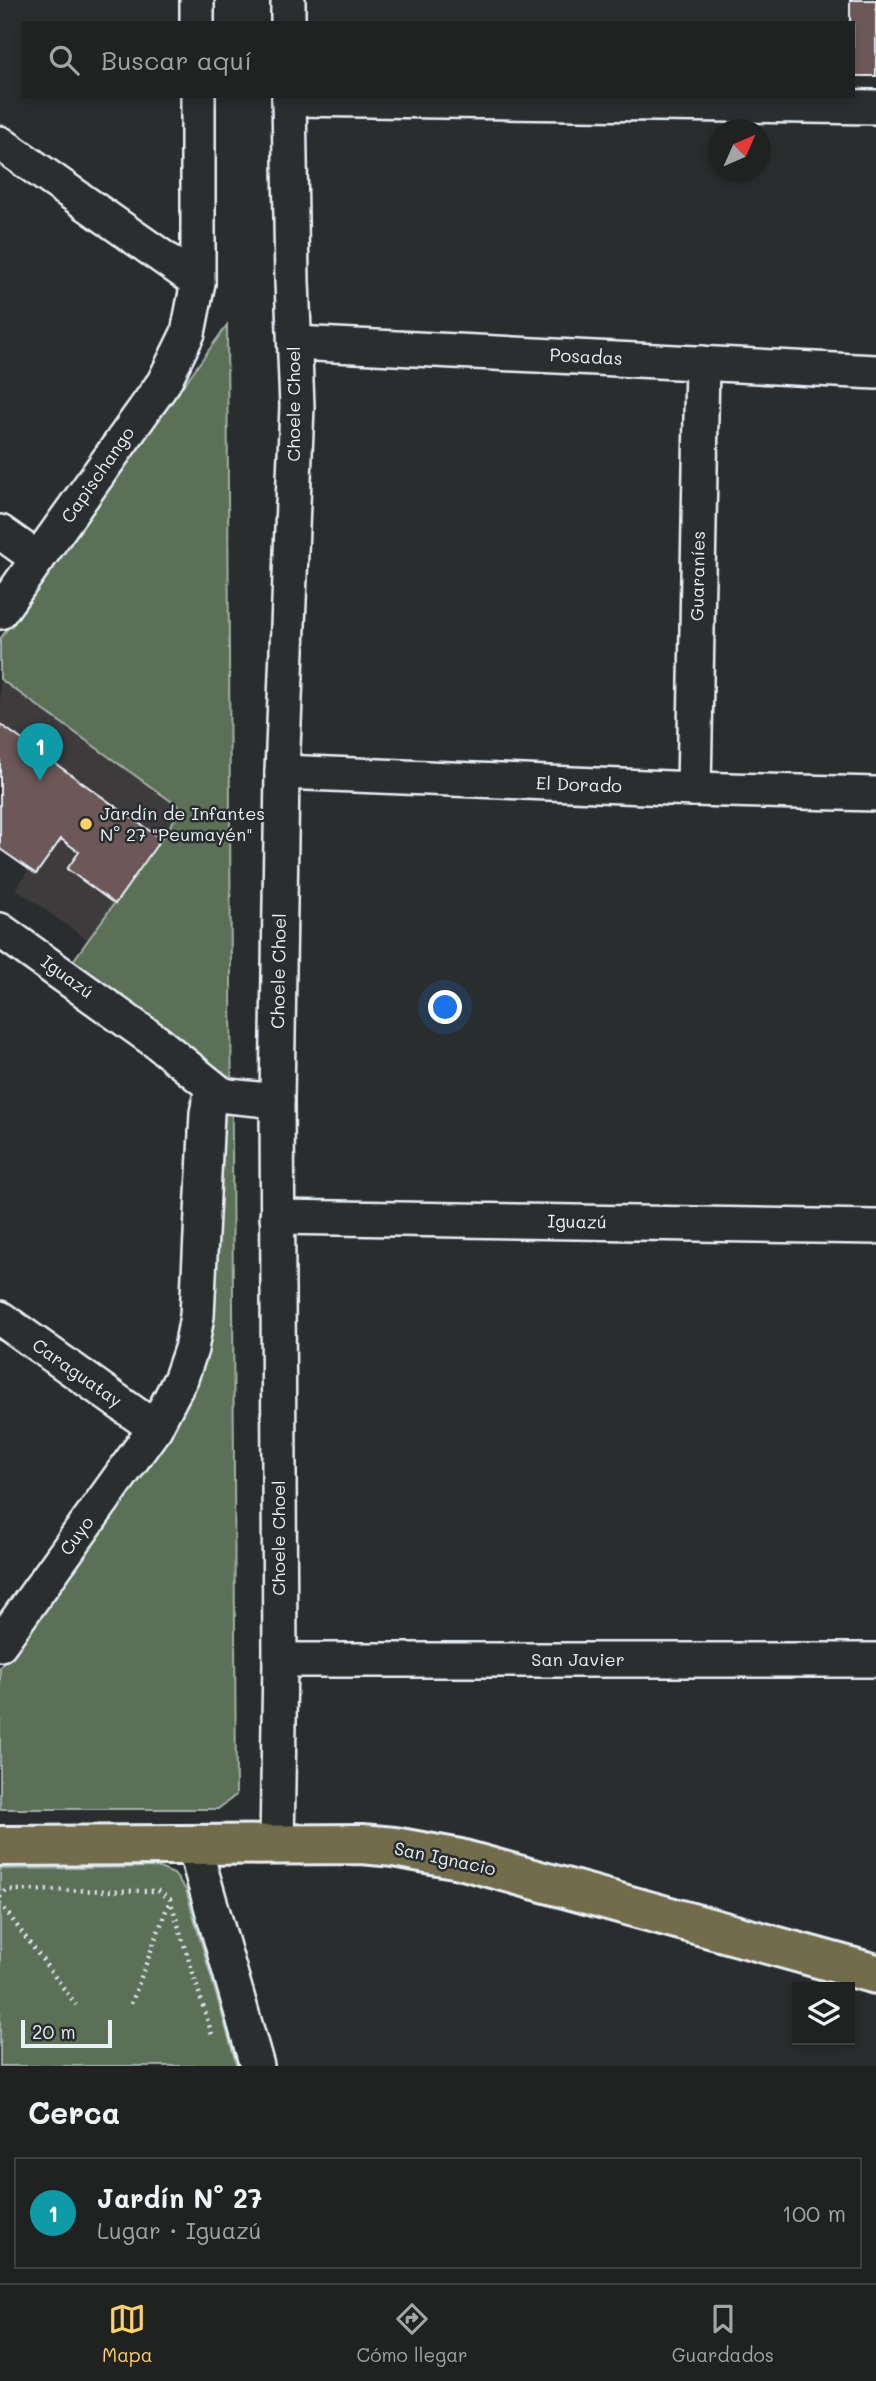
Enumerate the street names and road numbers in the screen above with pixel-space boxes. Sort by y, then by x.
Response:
street label: Posadas [549,342,623,370]
street label: Choele Choel [281,346,305,462]
street label: Capischango [55,421,139,527]
street label: Guaraníes [684,531,710,621]
street label: El Dorado [536,771,623,798]
street label: Choele Choel [265,913,291,1029]
street label: Iguazú [37,949,99,1003]
street label: Iguazú [547,1208,607,1234]
street label: Caraguatay [28,1332,127,1412]
street label: Choele Choel [266,1480,290,1596]
street label: Cuyo [54,1511,99,1560]
street label: San Javier [531,1647,625,1671]
street label: San Ignacio [392,1836,499,1881]

